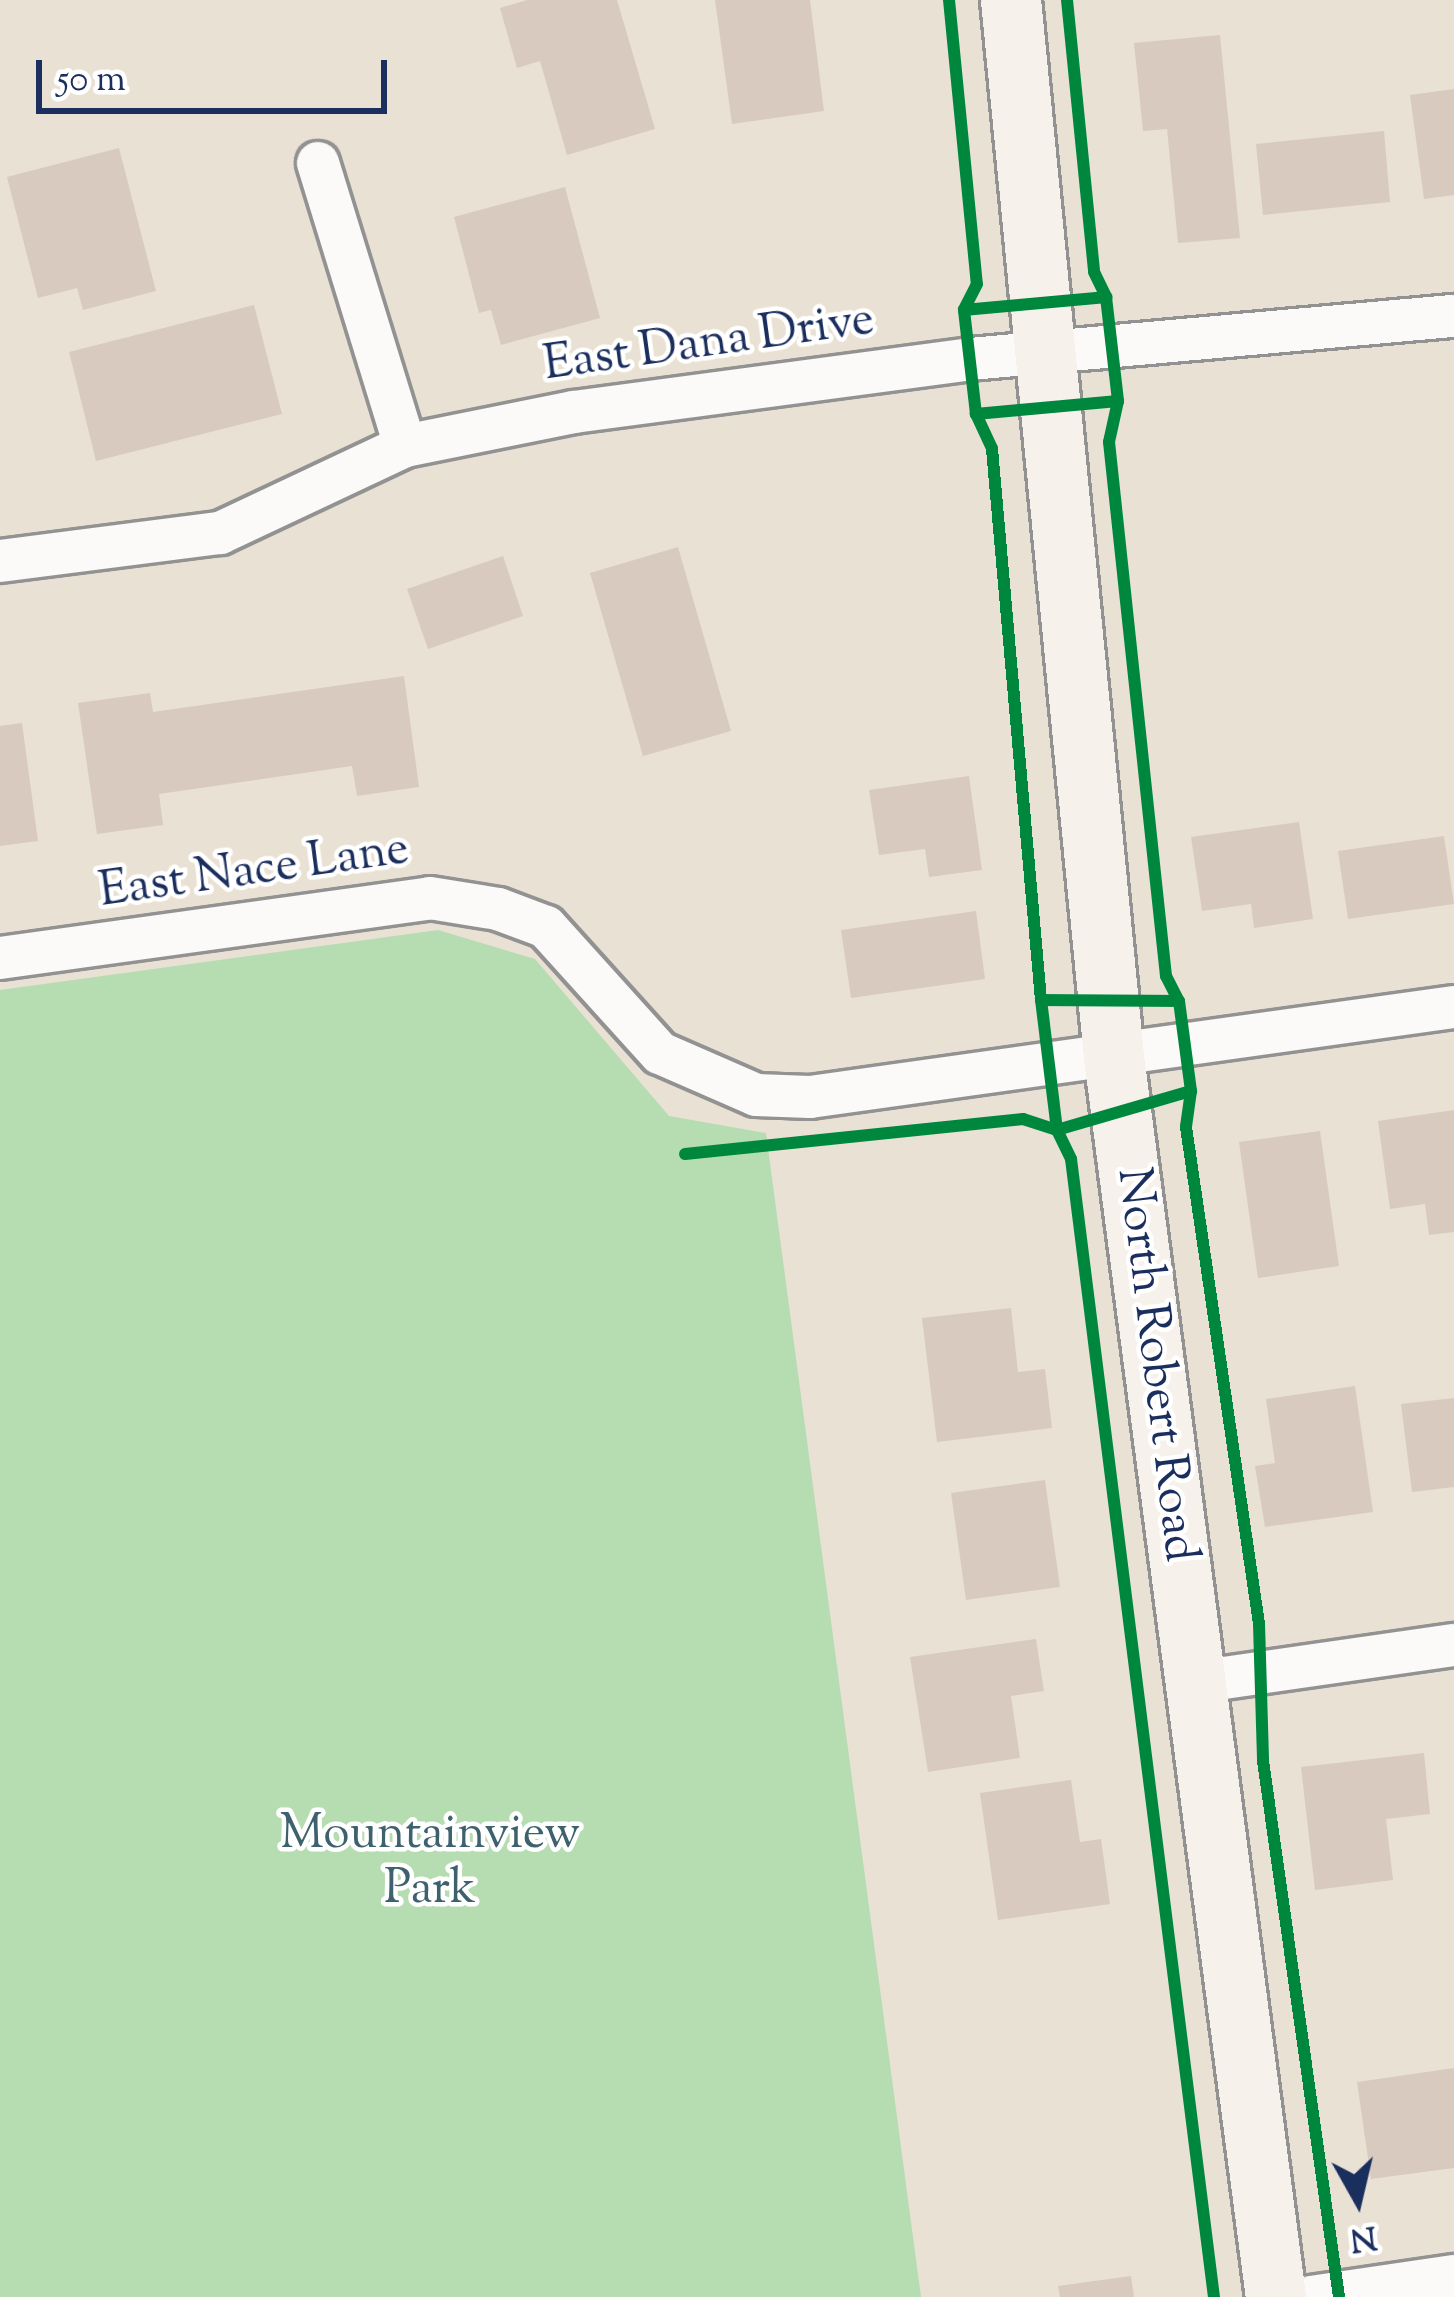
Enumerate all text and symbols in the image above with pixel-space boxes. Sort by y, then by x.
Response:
scale bar [42,36,393,110]
text: 50 m [57,55,126,107]
street label: East Dana Drive [540,292,878,396]
street label: East Nace Lane [96,822,412,922]
street label: North Robert Road [1102,1165,1208,1565]
park label: Mountainview Park [280,1806,580,1919]
north arrow [1298,2141,1418,2261]
text: N [1347,2211,1379,2262]

